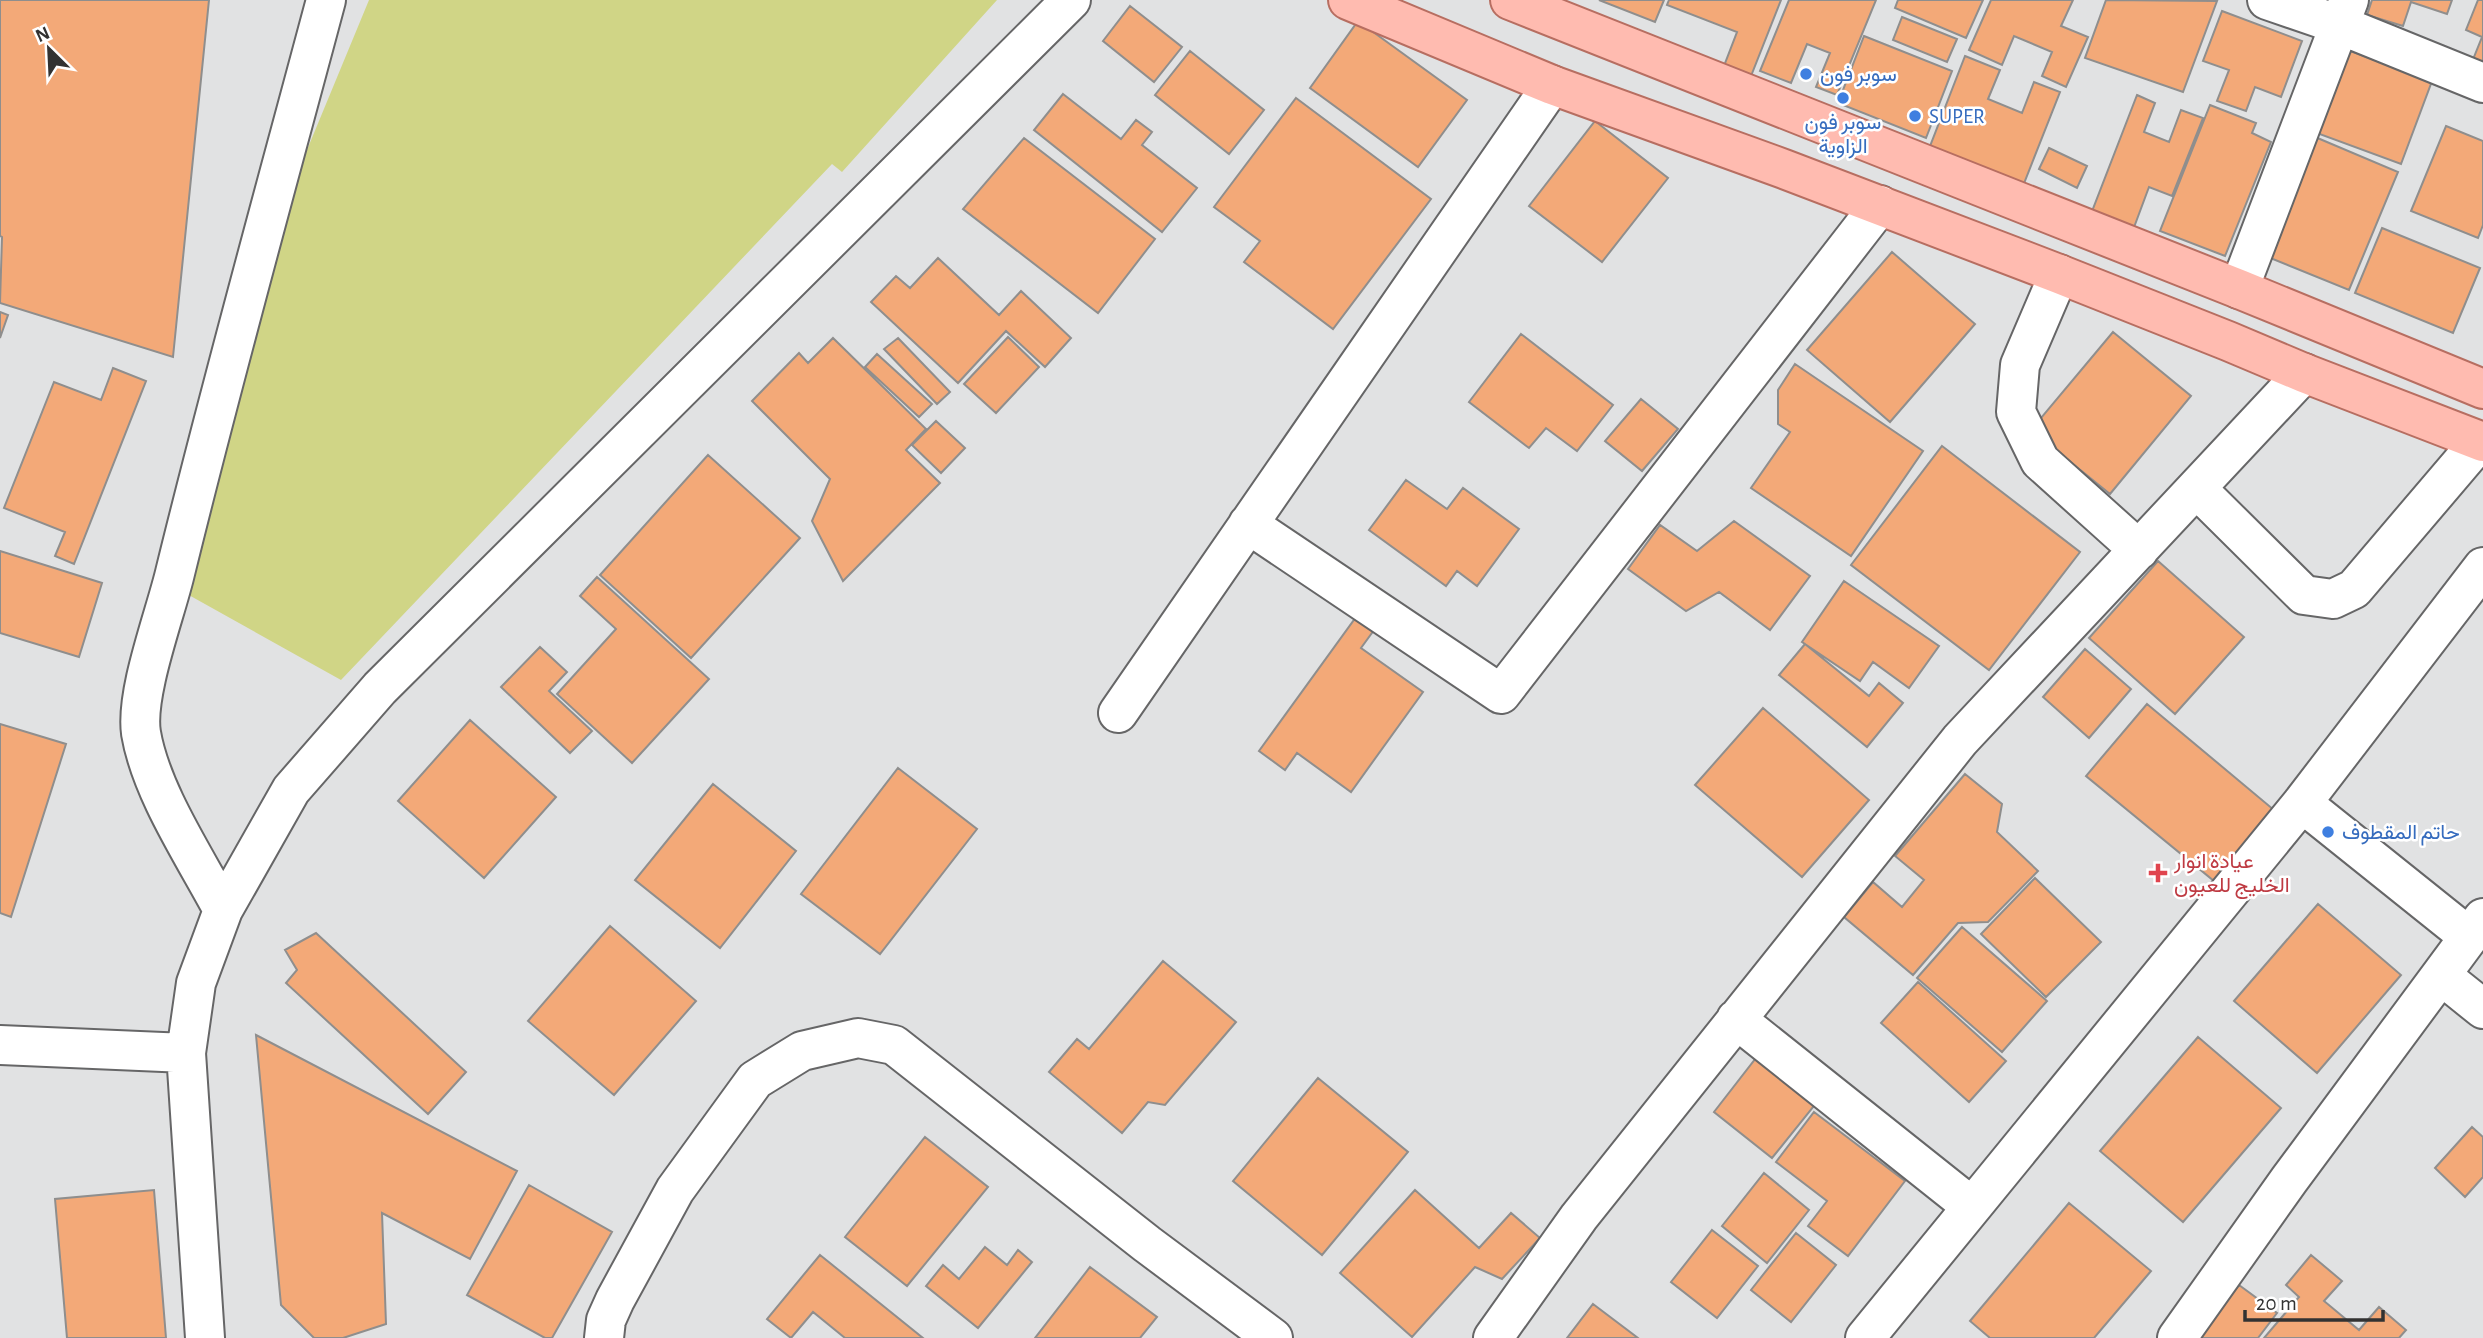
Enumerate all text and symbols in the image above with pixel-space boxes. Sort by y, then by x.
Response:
north arrow [14,14,84,84]
text: N [33,23,53,46]
place label: سوبر فون [1820,64,1897,87]
marker: سوبر فون [1798,66,1814,82]
marker: سوبر فون الزاوية [1835,90,1851,106]
place label: SUPER [1929,106,1985,127]
marker: SUPER [1907,108,1923,124]
place label: سوبر فون الزاوية [1805,112,1881,159]
place label: حاتم المقطوف [2342,822,2460,846]
marker: حاتم المقطوف [2320,824,2336,840]
place label: عيادة انوار الخليج للعيون [2173,851,2290,899]
marker: عيادة انوار الخليج للعيون [2148,863,2168,883]
scale bar [2245,1278,2383,1322]
text: 20 m [2256,1293,2297,1314]

